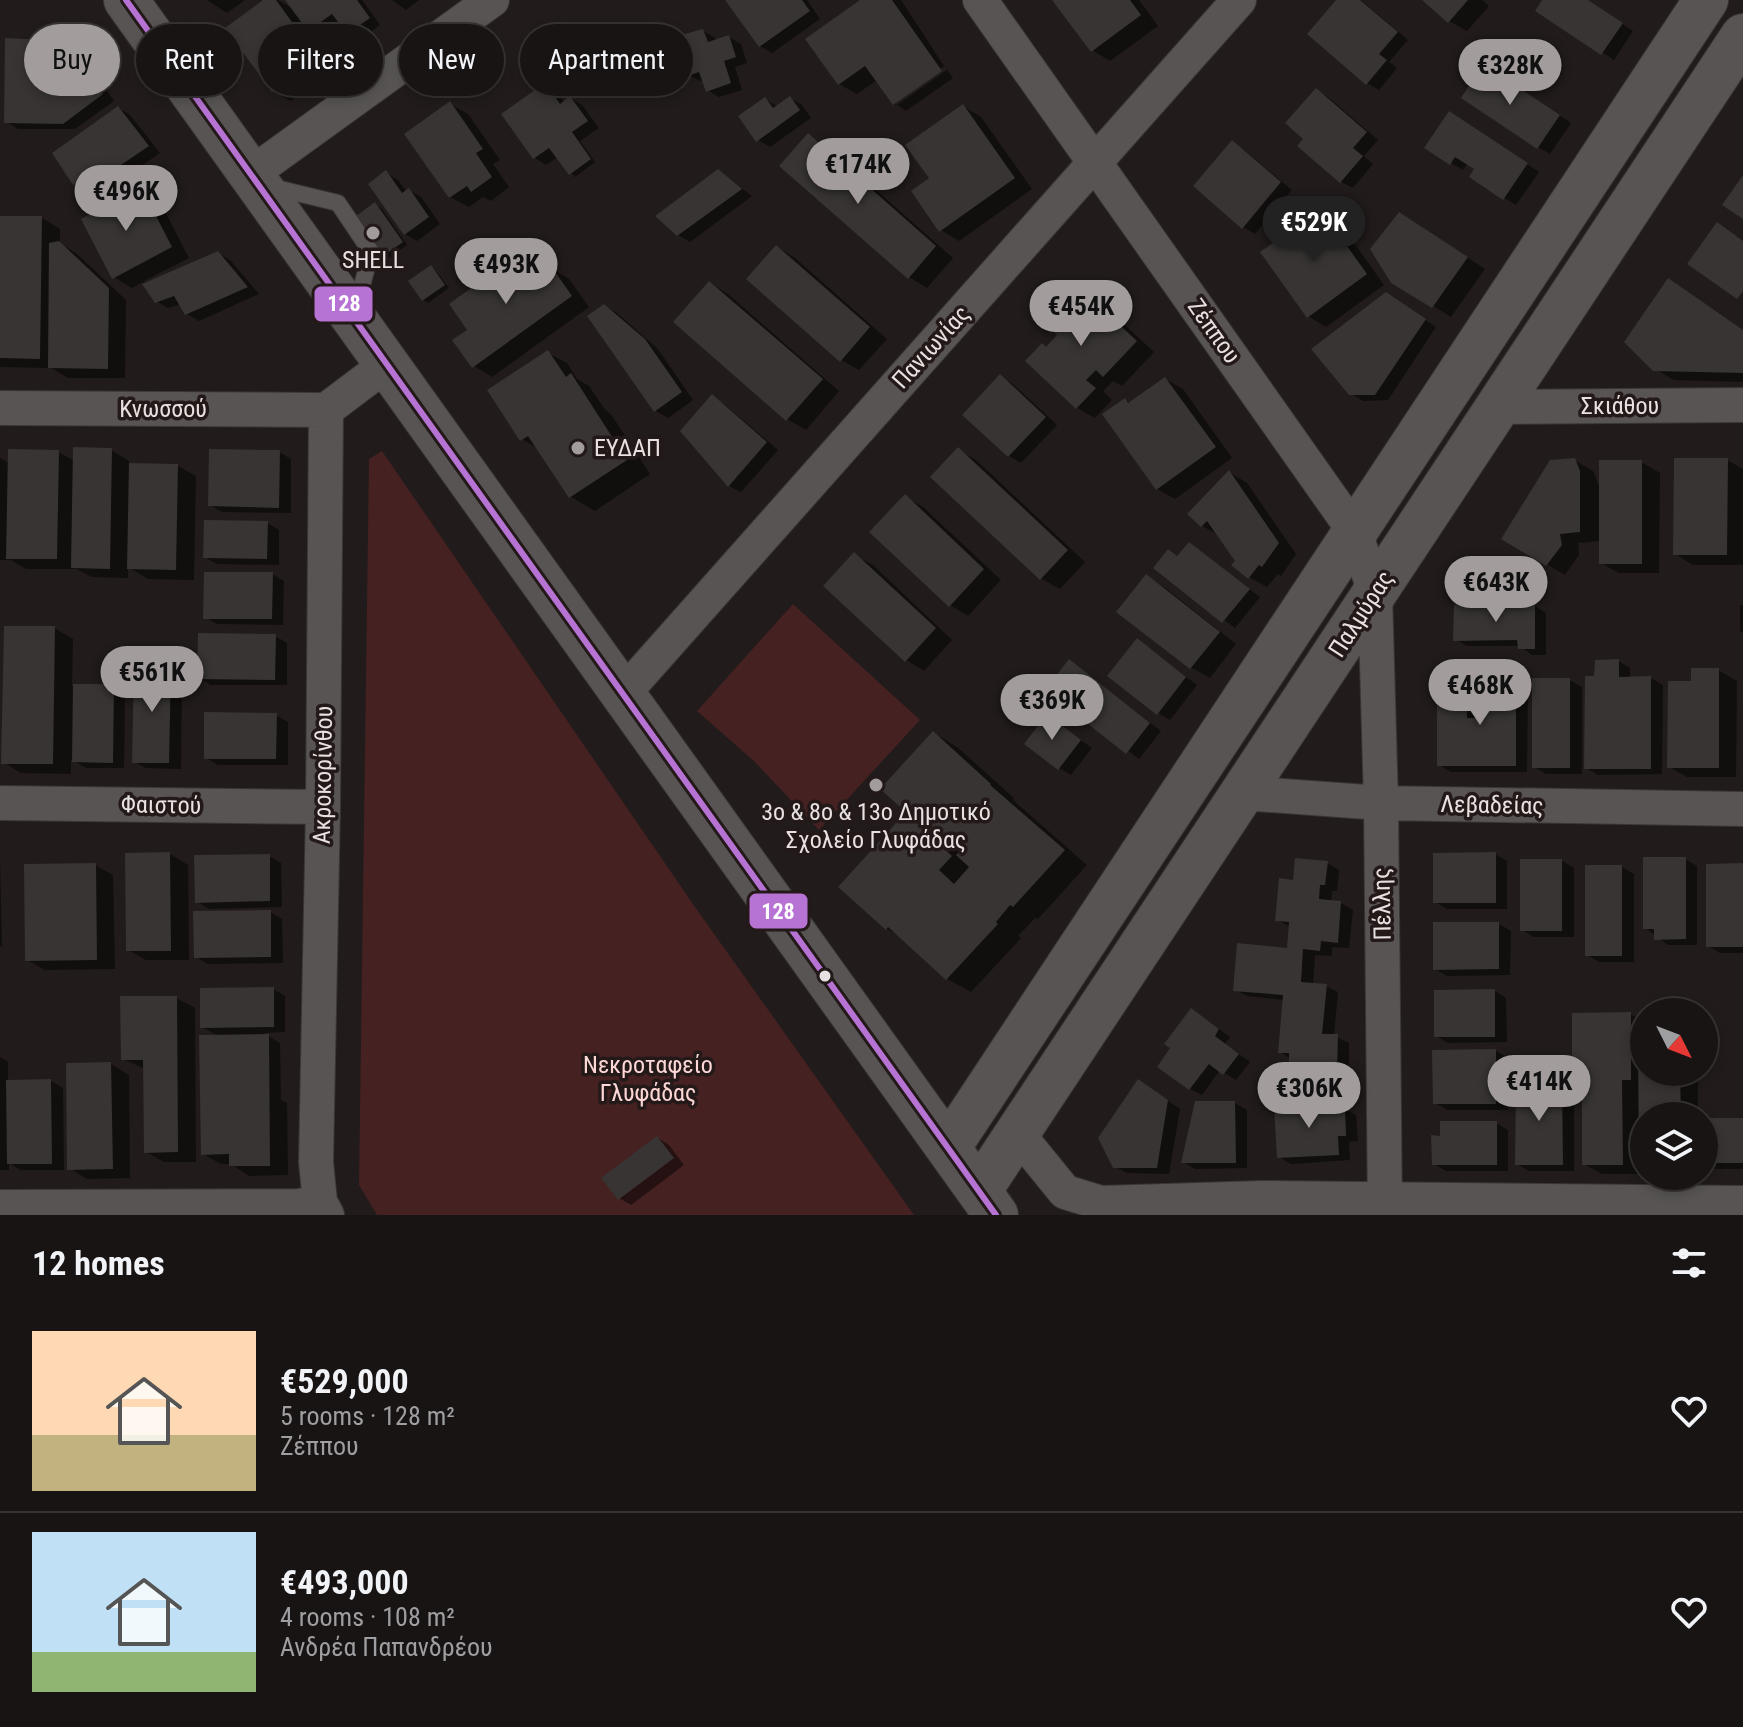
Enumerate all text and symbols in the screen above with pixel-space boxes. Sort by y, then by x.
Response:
chip: Buy [24,24,120,96]
chip: Rent [136,24,242,96]
chip: Filters [258,24,383,96]
chip: New [399,24,504,96]
chip: Apartment [520,24,693,96]
pin: €328K [1454,39,1566,107]
text: €328K [1477,50,1543,80]
pin: €174K [802,138,914,206]
text: €174K [825,149,891,179]
pin: €496K [70,165,182,233]
text: €496K [93,176,159,206]
pin: €529K [1258,196,1370,264]
text: €529K [1281,207,1347,237]
marker: SHELL [364,224,382,242]
pin: €493K [450,238,562,306]
place label: SHELL [342,246,404,274]
text: €493K [473,249,539,279]
pin: €454K [1025,280,1137,348]
line badge: 128 [313,285,374,323]
text: 128 [327,291,361,316]
text: €454K [1048,291,1114,321]
street label: Ζέππου [1182,293,1246,369]
street label: Πανιωνίας [887,300,975,394]
street label: Σκιάθου [1581,392,1659,420]
street label: Κνωσσού [119,395,207,423]
place label: ΕΥΔΑΠ [594,434,661,462]
marker: ΕΥΔΑΠ [569,439,587,457]
pin: €643K [1440,556,1552,624]
street label: Παλμύρας [1323,566,1399,662]
text: €643K [1463,567,1529,597]
pin: €561K [96,646,208,714]
text: €561K [119,657,185,687]
pin: €468K [1424,659,1536,727]
text: €468K [1447,670,1513,700]
pin: €369K [996,674,1108,742]
text: €369K [1019,685,1085,715]
street label: Ακροκορίνθου [308,706,338,844]
marker: 3ο & 8ο & 13ο Δημοτικό Σχολείο Γλυφάδας [867,776,885,794]
street label: Φαιστού [121,790,201,820]
street label: Λεβαδείας [1440,790,1544,820]
place label: 3ο & 8ο & 13ο Δημοτικό Σχολείο Γλυφάδας [761,798,991,854]
street label: Πέλλης [1367,867,1397,941]
line badge: 128 [748,892,809,930]
text: 128 [761,899,795,924]
unlabelled marker [817,968,833,984]
north arrow [1630,998,1718,1086]
map controls [1630,998,1718,1190]
park label: Νεκροταφείο Γλυφάδας [583,1051,713,1107]
pin: €414K [1483,1055,1595,1123]
pin: €306K [1253,1062,1365,1130]
text: €414K [1506,1066,1572,1096]
text: €306K [1276,1073,1342,1103]
button: layers [1630,1102,1718,1190]
icon: filters [1667,1241,1711,1285]
text: 12 homes [32,1243,165,1283]
text: €529,000 [280,1361,409,1401]
icon: home [96,1363,192,1459]
icon: heart [1667,1389,1711,1433]
text: 5 rooms · 128 m² [280,1401,455,1431]
text: Ζέππου [280,1431,358,1461]
text: €493,000 [280,1562,409,1602]
icon: home [96,1564,192,1660]
icon: heart [1667,1590,1711,1634]
text: 4 rooms · 108 m² [280,1602,455,1632]
text: Ανδρέα Παπανδρέου [280,1632,493,1662]

